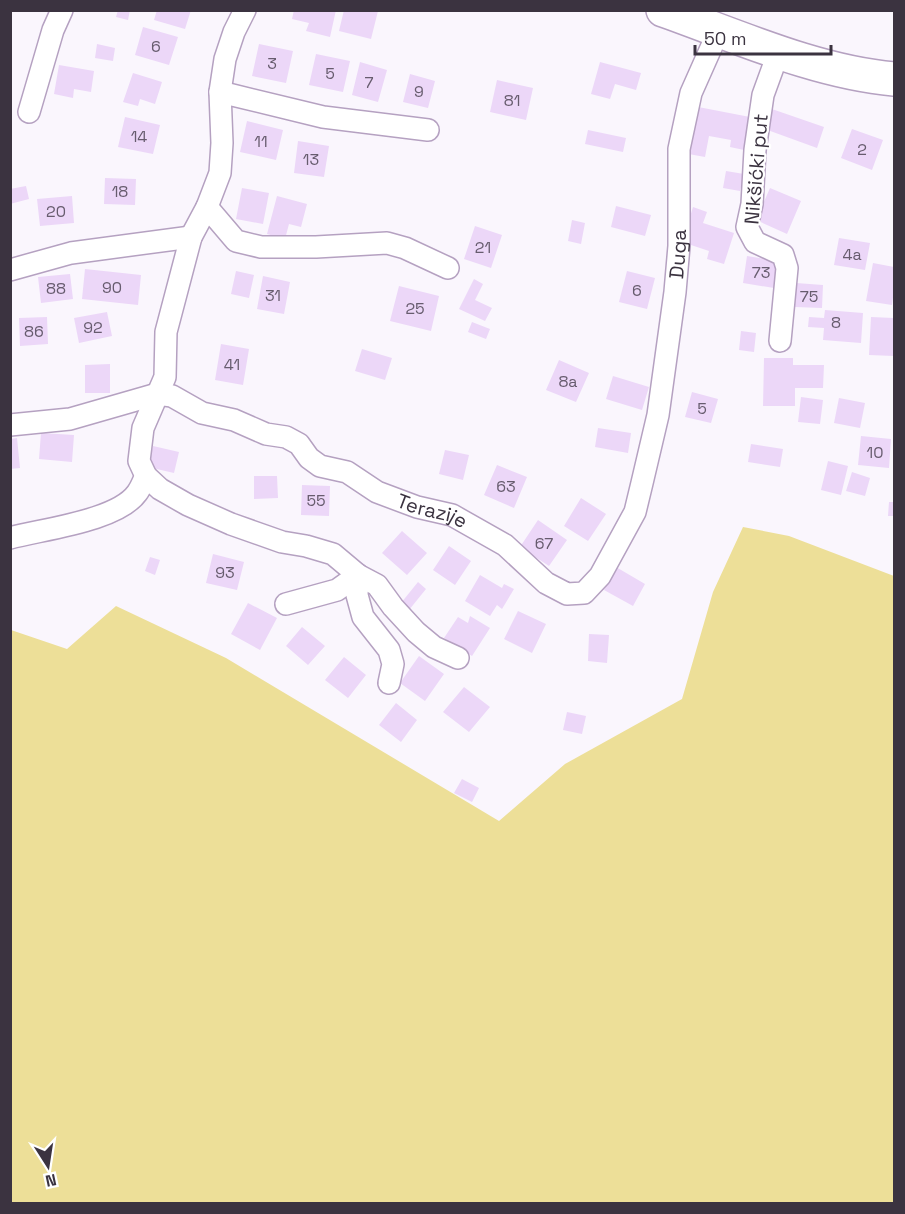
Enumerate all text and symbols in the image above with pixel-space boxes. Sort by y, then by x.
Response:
scale bar [695,18,832,56]
text: 50 m [704,27,746,50]
house number: 6 [151,36,161,57]
house number: 3 [267,53,277,74]
house number: 5 [325,63,335,84]
house number: 7 [364,72,374,93]
house number: 9 [414,81,424,102]
house number: 81 [504,90,520,111]
street label: Nikšićki put [738,112,774,226]
house number: 14 [131,126,147,147]
house number: 11 [254,131,268,152]
house number: 2 [857,139,867,160]
house number: 13 [303,149,319,170]
house number: 18 [112,181,128,202]
house number: 20 [46,201,66,222]
street label: Duga [663,229,692,280]
house number: 21 [475,237,491,258]
house number: 4a [842,244,862,265]
house number: 73 [752,262,770,283]
house number: 90 [102,277,122,298]
house number: 88 [46,278,66,299]
house number: 6 [632,280,642,301]
house number: 31 [265,285,281,306]
house number: 75 [800,286,818,307]
house number: 25 [405,298,425,319]
house number: 8 [831,312,841,333]
house number: 92 [83,317,103,338]
house number: 86 [24,321,44,342]
house number: 41 [224,354,240,375]
house number: 8a [558,371,578,392]
house number: 5 [697,398,707,419]
house number: 10 [867,442,883,463]
house number: 63 [496,476,516,497]
street label: Terazije [393,488,472,534]
house number: 55 [306,490,326,511]
house number: 67 [535,533,553,554]
house number: 93 [215,562,235,583]
north arrow [18,1136,78,1196]
text: N [44,1169,58,1192]

